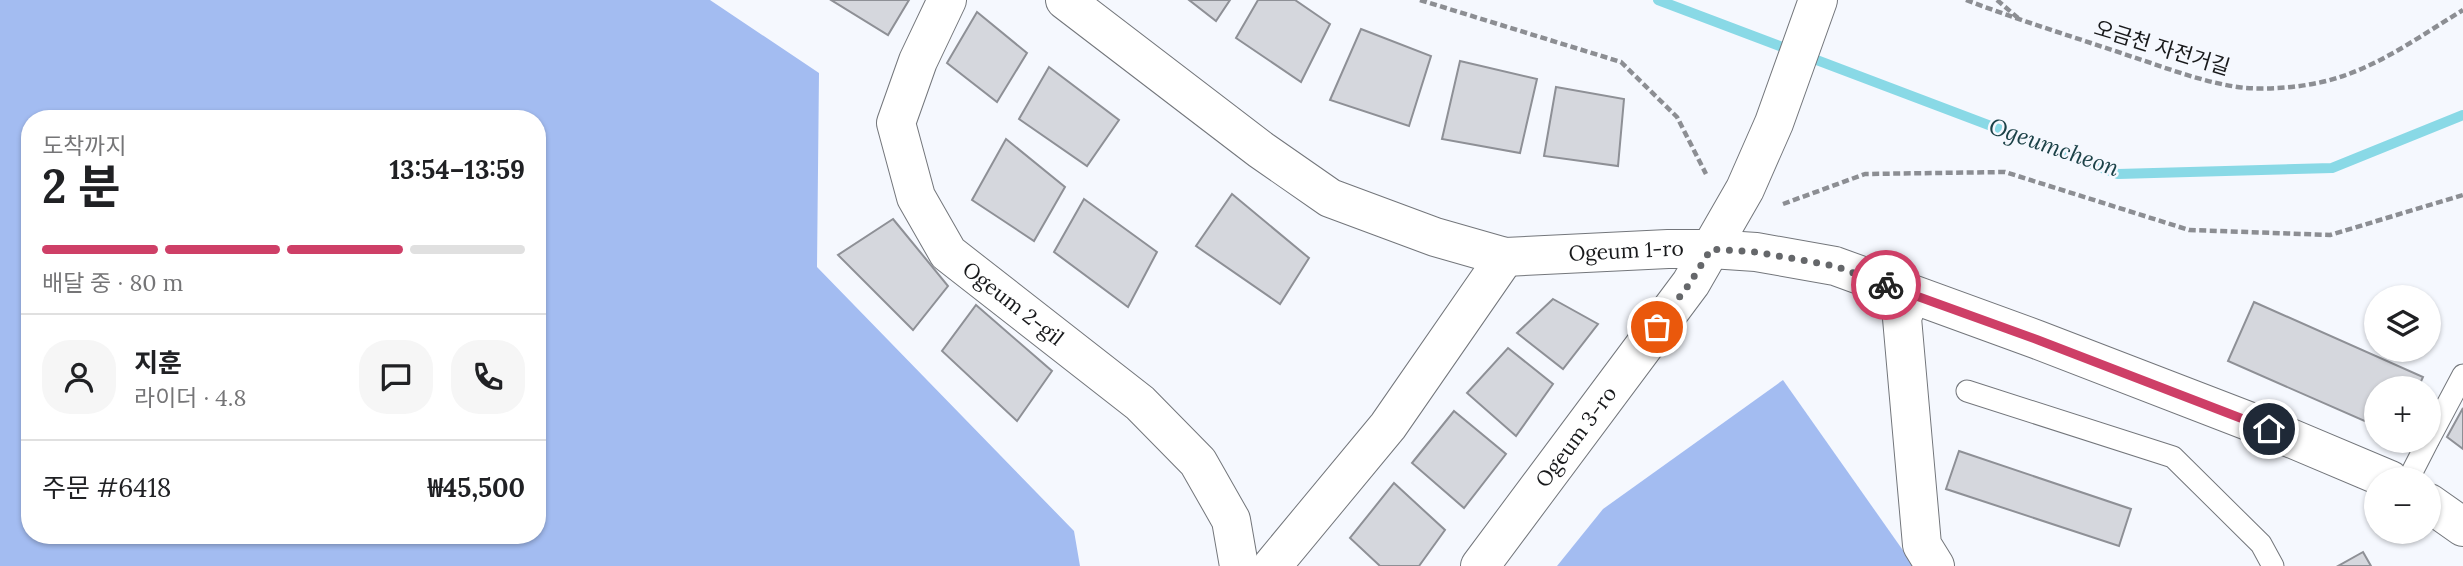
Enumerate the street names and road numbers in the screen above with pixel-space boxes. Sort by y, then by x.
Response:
street label: 오금천 자전거길 [2091,14,2233,81]
street label: Ogeum 1-ro [1568,235,1684,267]
street label: Ogeum 2-gil [957,255,1069,351]
street label: Ogeum 3-ro [1529,381,1622,493]

